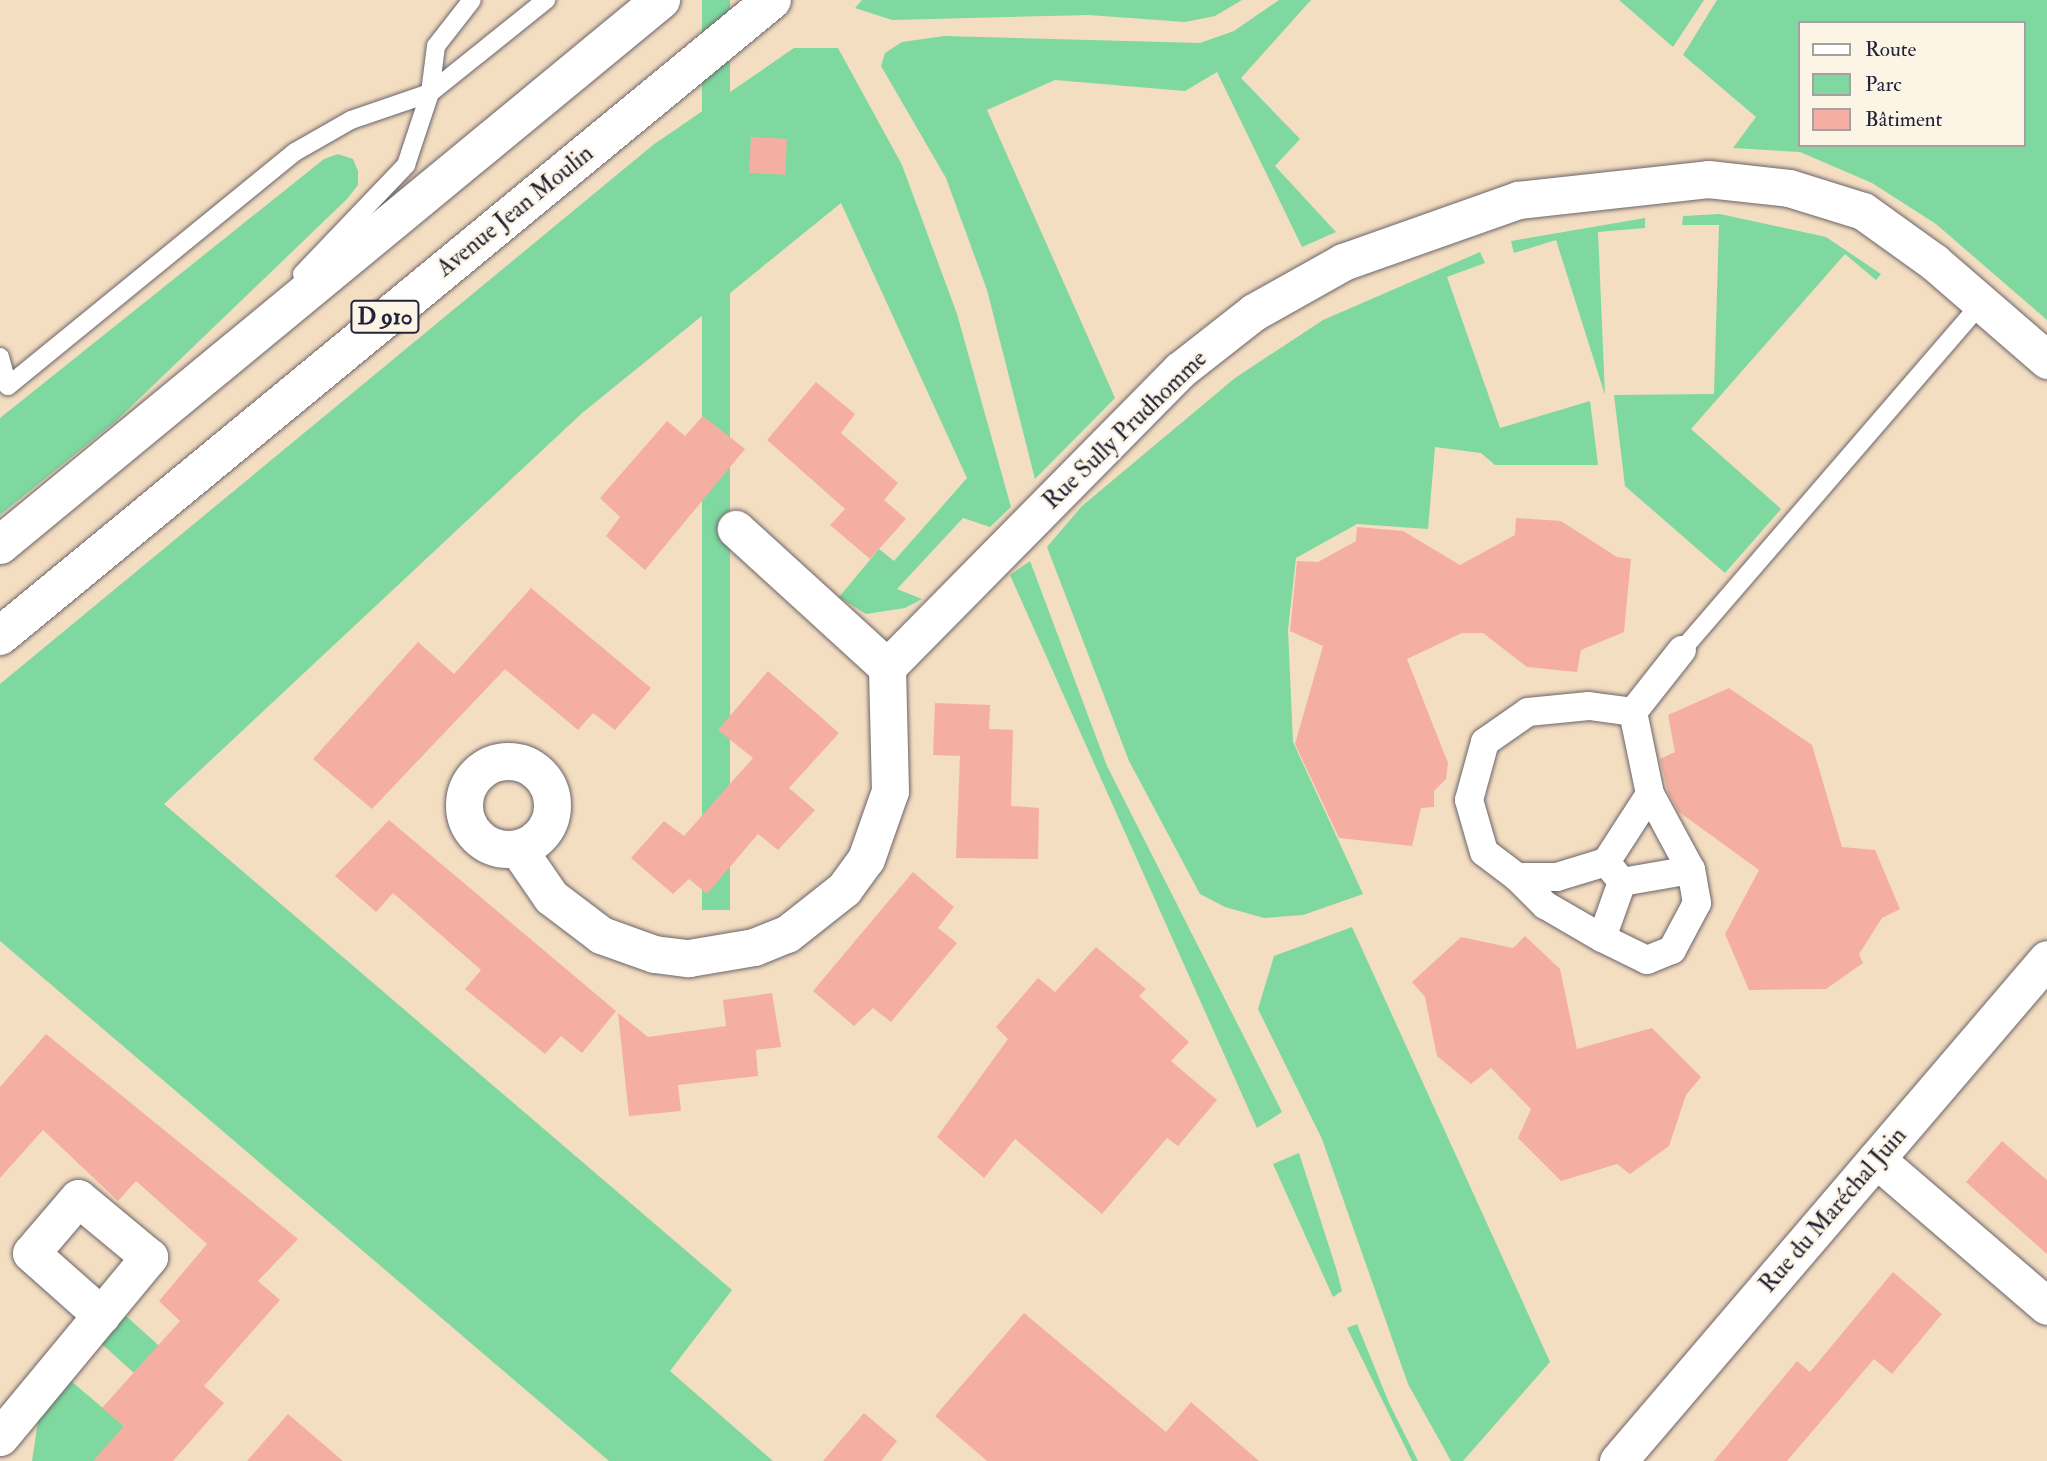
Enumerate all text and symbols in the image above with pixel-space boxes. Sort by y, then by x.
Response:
legend [1798,21,2026,147]
text: Route [1865,36,1916,63]
text: Parc [1865,71,1902,98]
text: Bâtiment [1865,106,1942,133]
street label: Avenue Jean Moulin [431,139,599,283]
road number: D 910 [350,298,420,336]
street label: Rue Sully Prudhomme [1037,345,1213,515]
street label: Rue du Maréchal Juin [1753,1122,1913,1298]

